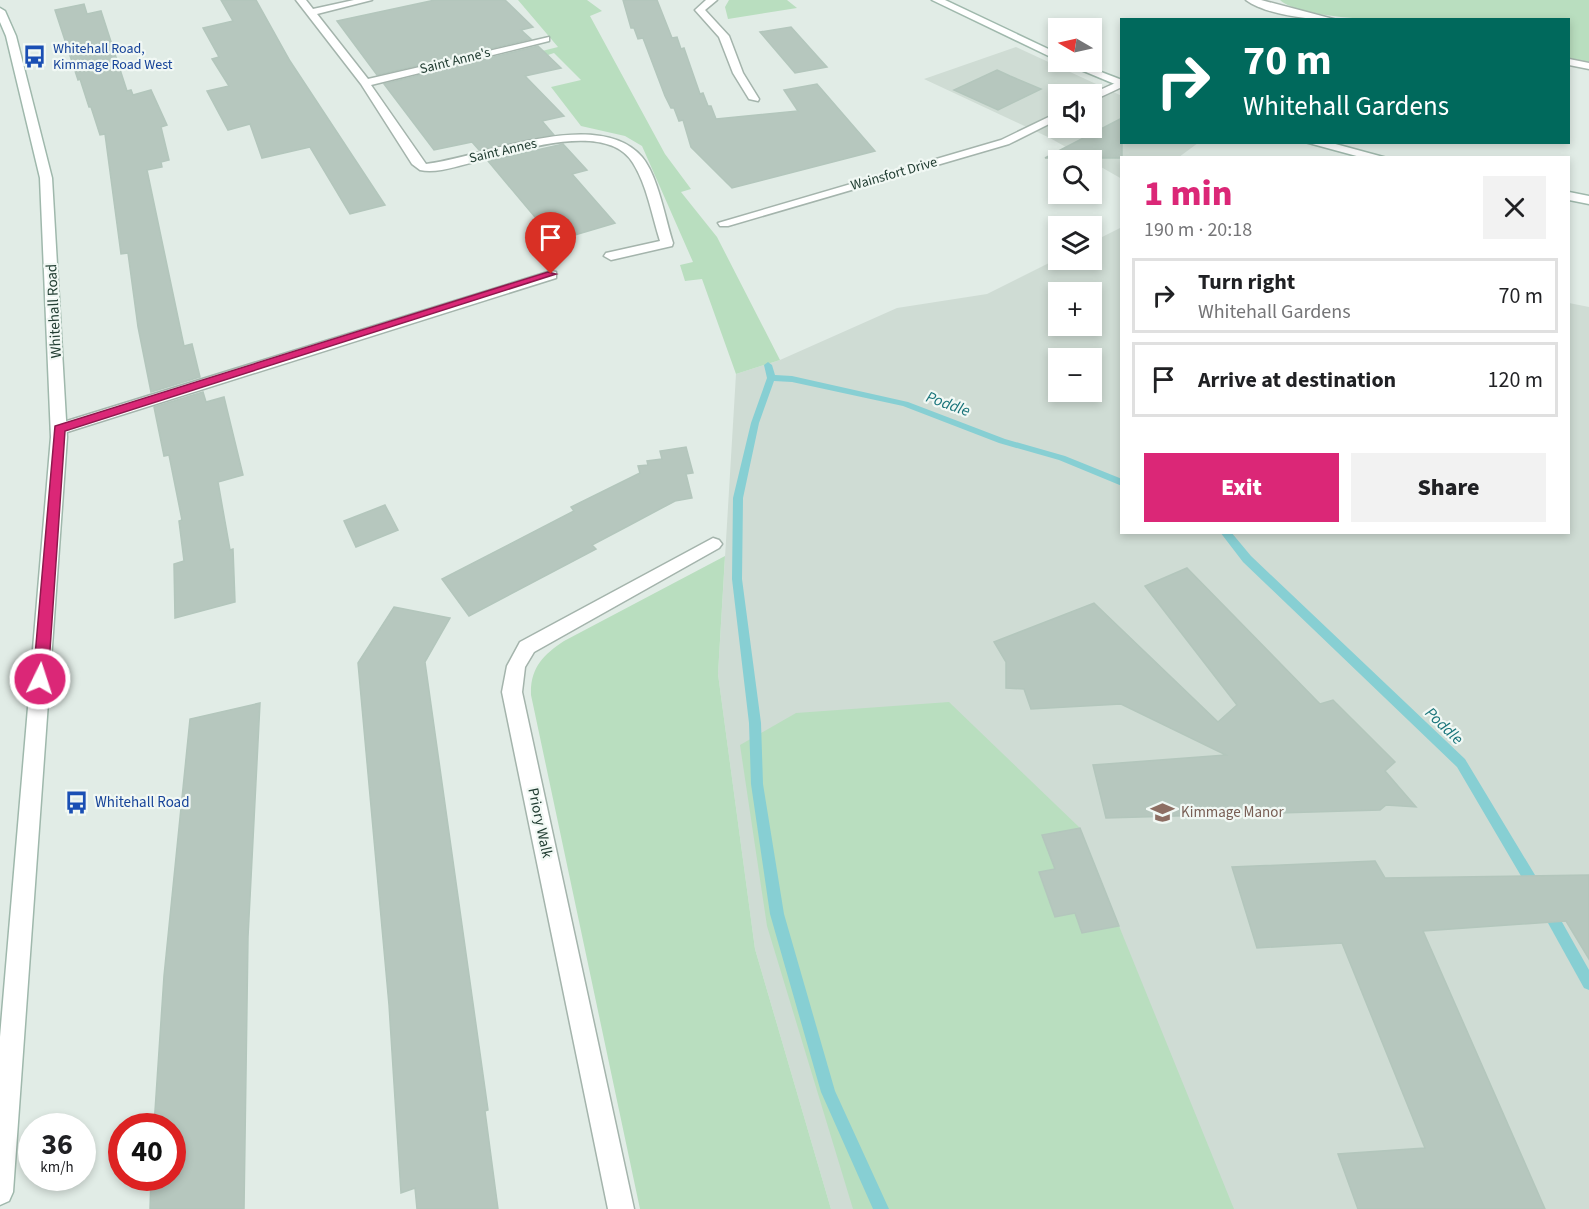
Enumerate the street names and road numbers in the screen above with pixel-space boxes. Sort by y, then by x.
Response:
street label: Saint Anne's [418,43,493,79]
street label: Saint Annes [467,133,539,168]
street label: Wainsfort Drive [848,152,940,196]
street label: Whitehall Road [41,263,67,359]
street label: Priory Walk [522,786,558,861]

